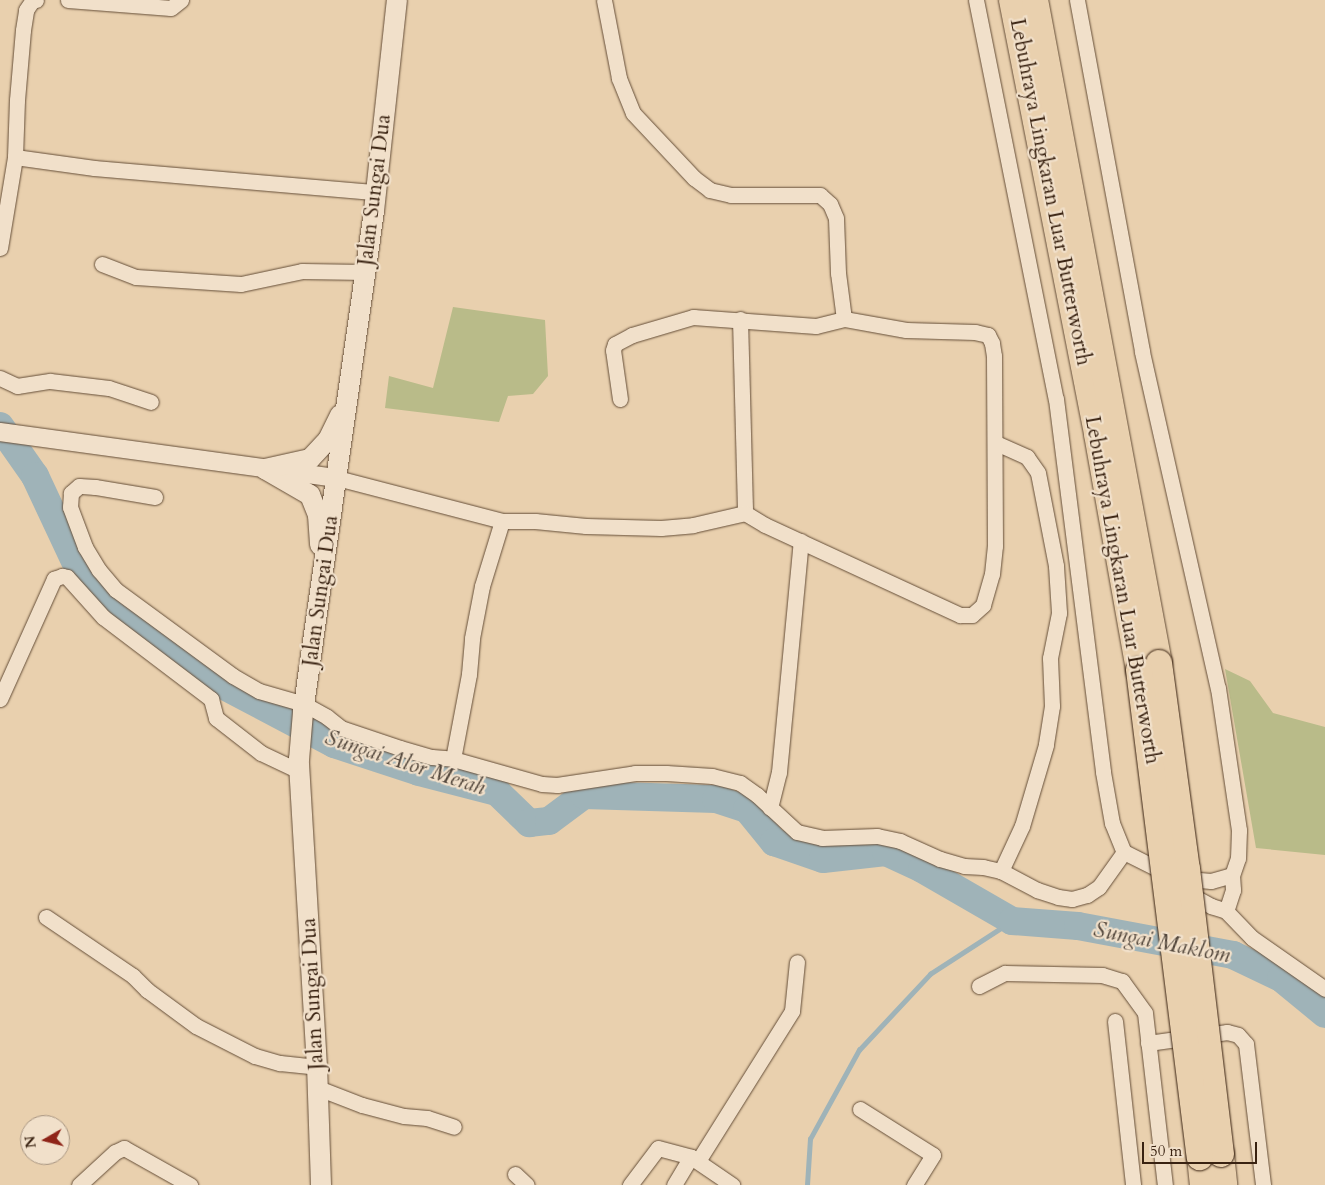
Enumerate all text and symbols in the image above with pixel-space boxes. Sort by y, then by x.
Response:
street label: Lebuhraya Lingkaran Luar Butterworth [1004,16,1096,368]
street label: Jalan Sungai Dua [353,113,397,267]
street label: Lebuhraya Lingkaran Luar Butterworth [1079,414,1165,766]
street label: Jalan Sungai Dua [298,514,344,668]
water label: Sungai Alor Merah [322,725,488,801]
street label: Jalan Sungai Dua [296,917,330,1071]
water label: Sungai Maklom [1091,917,1233,969]
north arrow [20,1115,70,1165]
scale bar [1145,1132,1260,1164]
text: N [20,1135,41,1149]
text: 50 m [1150,1141,1182,1161]

